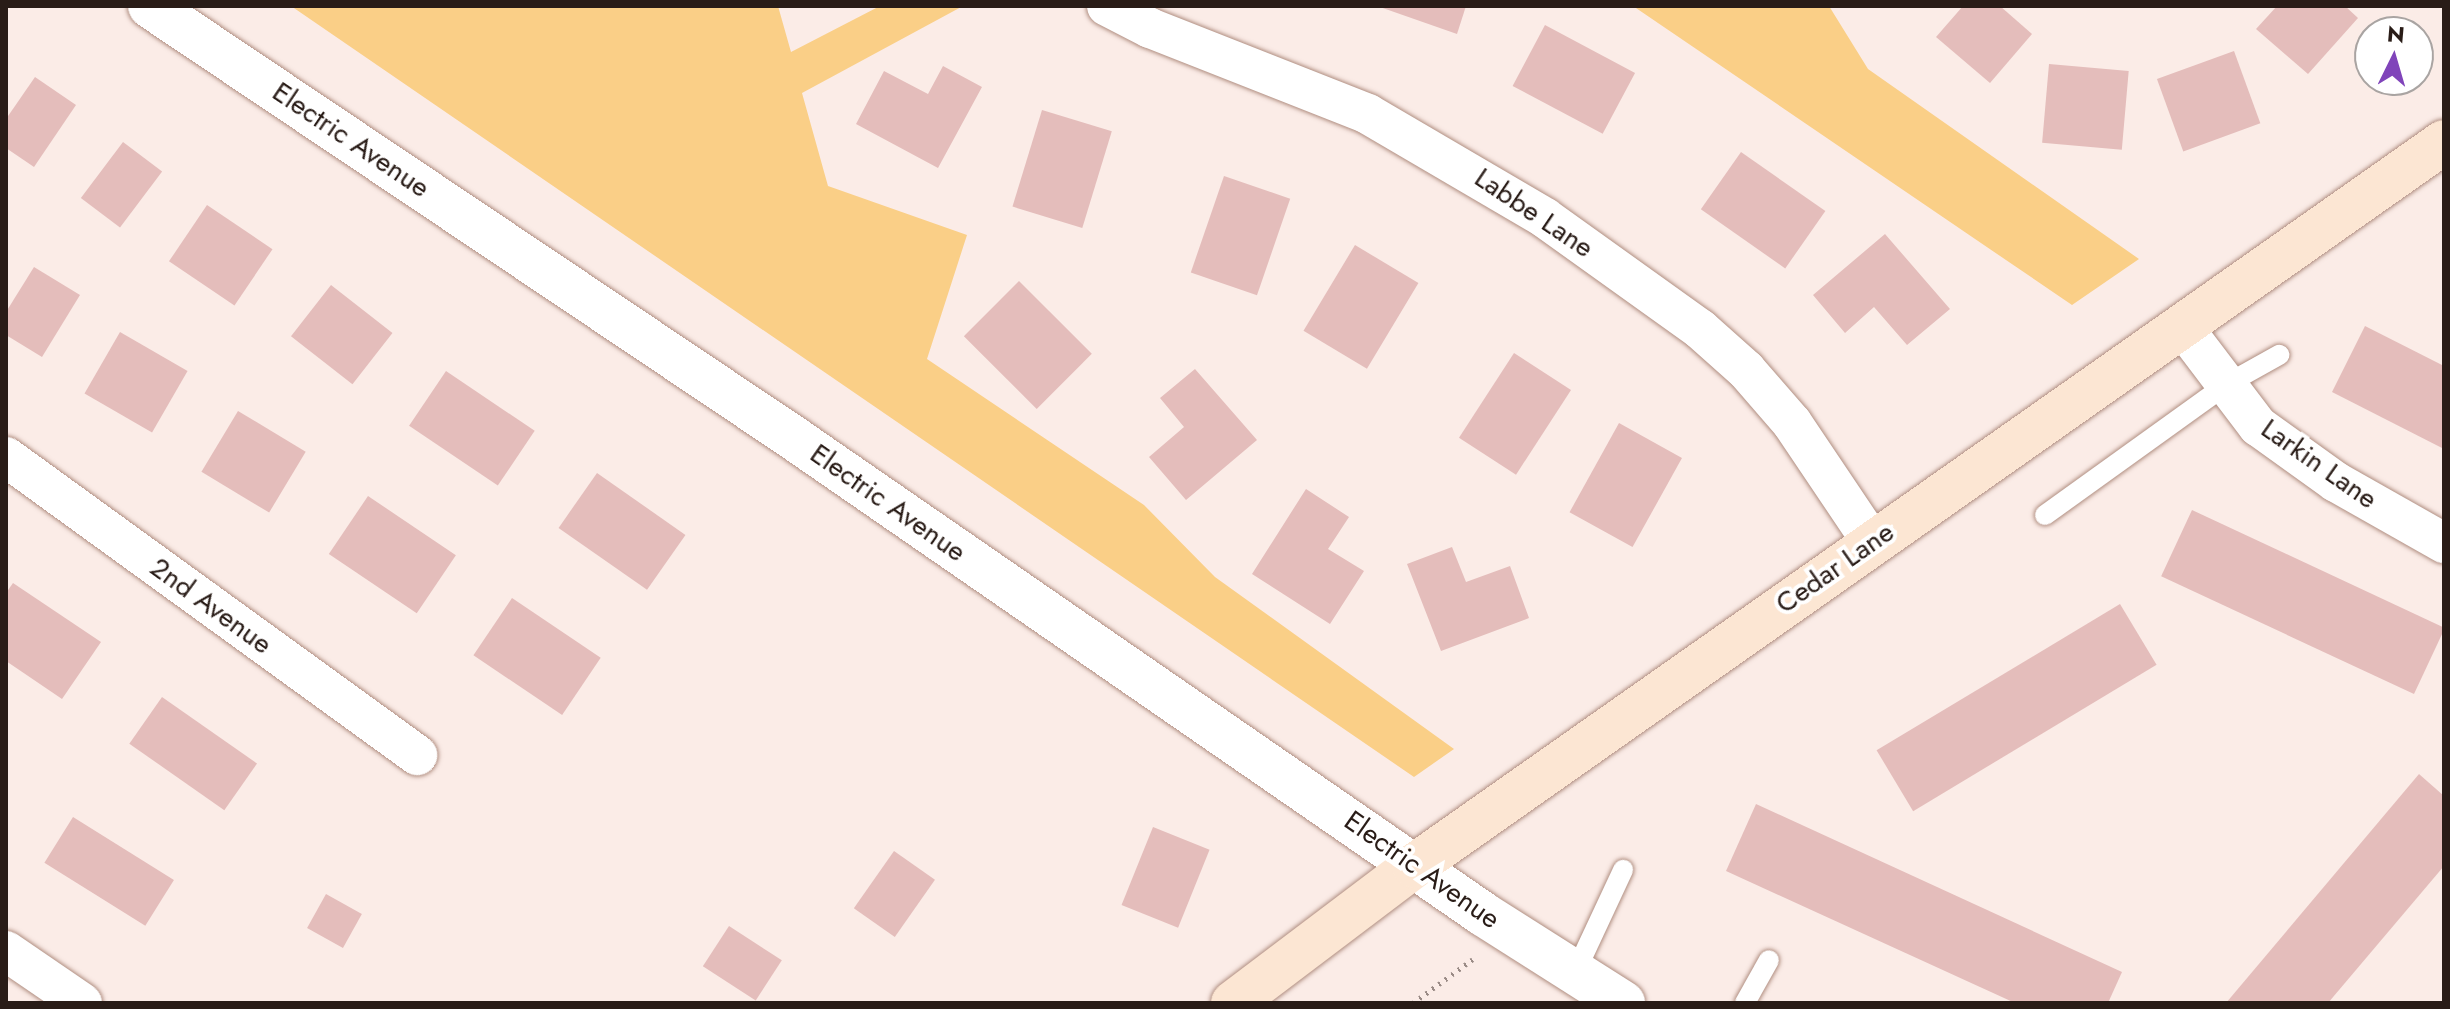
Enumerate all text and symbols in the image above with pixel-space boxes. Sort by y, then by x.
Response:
north arrow [2354,16,2434,96]
text: N [2386,17,2406,51]
street label: Electric Avenue [266,75,436,205]
street label: Labbe Lane [1468,161,1600,265]
street label: Larkin Lane [2255,412,2383,516]
street label: Electric Avenue [804,437,972,569]
street label: Cedar Lane [1770,515,1900,621]
street label: 2nd Avenue [144,551,278,661]
street label: Electric Avenue [1338,804,1506,936]

